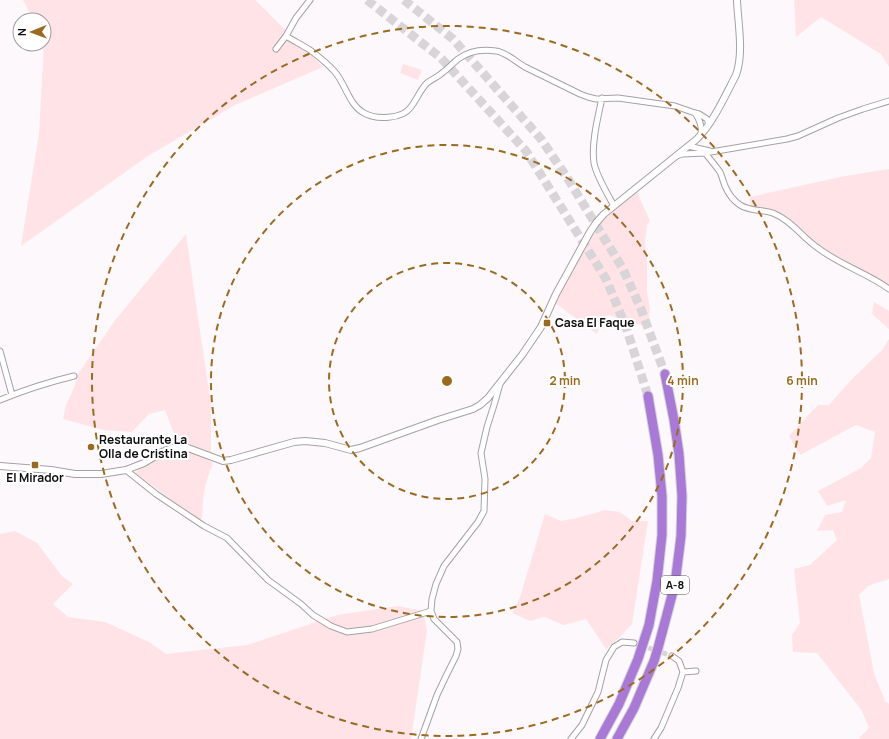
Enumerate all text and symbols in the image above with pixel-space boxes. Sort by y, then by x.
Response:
north arrow [12,12,52,52]
text: N [14,28,29,36]
place label: Casa El Faque [555,314,634,331]
marker: Casa El Faque [542,318,552,328]
text: 2 min [549,372,581,389]
text: 4 min [667,372,699,389]
text: 6 min [786,372,818,389]
centre of rings [440,374,454,388]
place label: Restaurante La Olla de Cristina [99,431,188,462]
marker: Restaurante La Olla de Cristina [86,442,96,452]
marker: El Mirador [30,460,40,470]
place label: El Mirador [6,469,64,486]
road number: A-8 [661,576,689,594]

